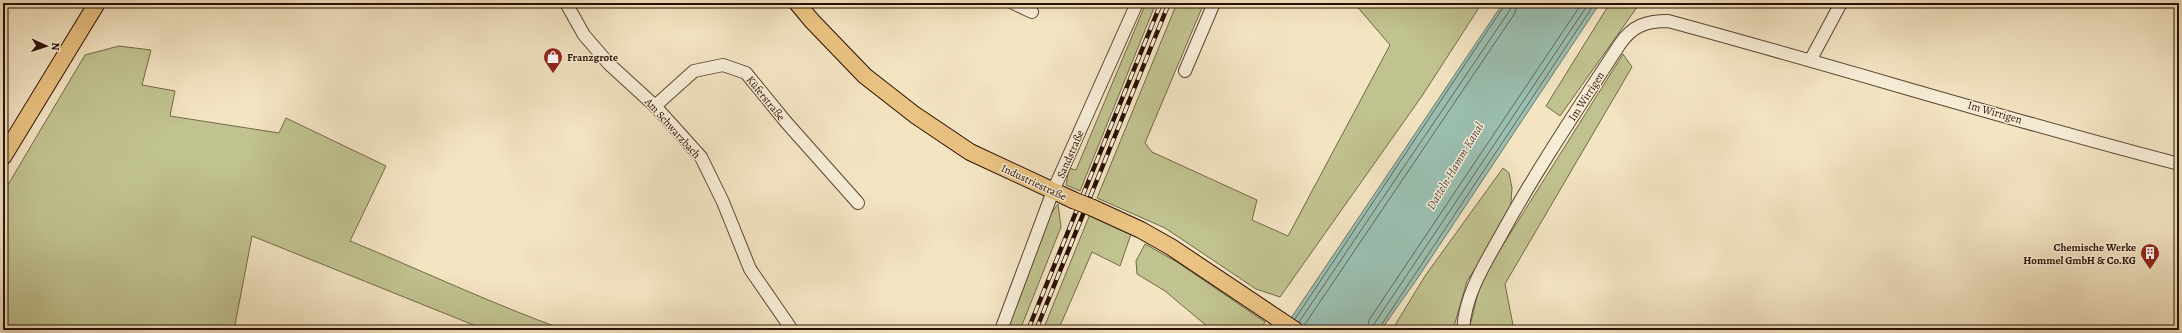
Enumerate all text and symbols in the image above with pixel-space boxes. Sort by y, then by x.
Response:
north arrow [26,26,66,66]
text: N [48,42,63,51]
shop icon: Franzgrote [542,46,564,74]
place label: Franzgrote [567,50,618,65]
street label: Im Wirrigen [1565,69,1608,124]
street label: Küferstraße [743,73,788,124]
street label: Am Schwarzbach [641,94,704,162]
street label: Im Wirrigen [1966,98,2024,127]
water label: Datteln-Hamm-Kanal [1423,120,1487,212]
street label: Sandstraße [1053,128,1088,181]
street label: Industriestraße [999,161,1069,204]
place label: Chemische Werke Hommel GmbH & Co.KG [2023,240,2136,268]
building icon: Chemische Werke Hommel GmbH & Co.KG [2139,242,2161,270]

